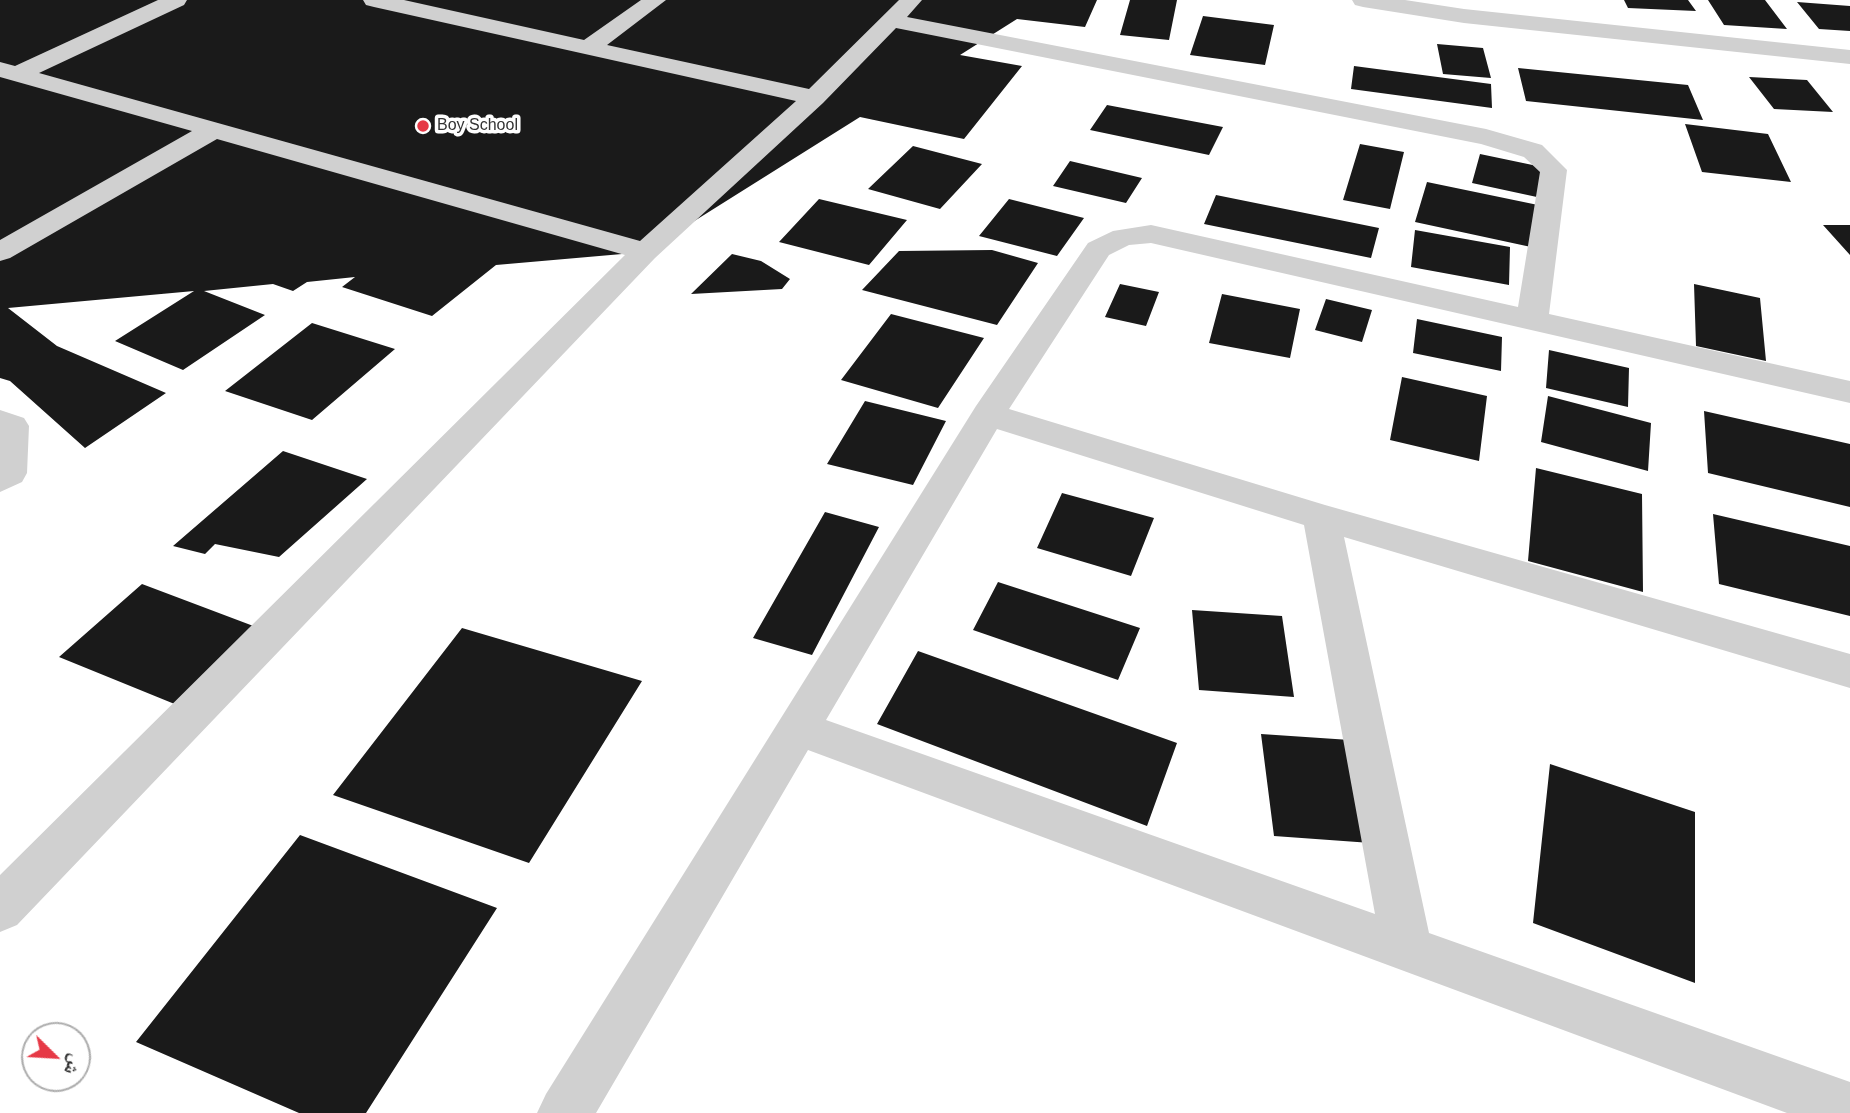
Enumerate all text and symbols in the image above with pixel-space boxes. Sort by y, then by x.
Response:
place label: Boy School [437,116,518,136]
marker: Boy School [415,118,431,134]
north arrow [21,1022,91,1092]
text: ش [60,1051,88,1078]

